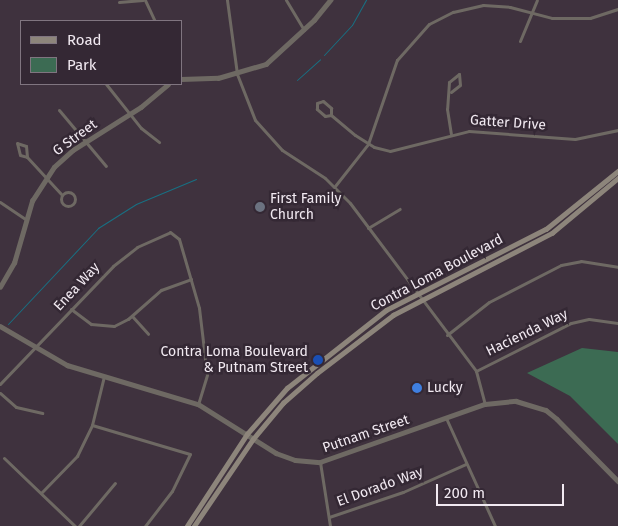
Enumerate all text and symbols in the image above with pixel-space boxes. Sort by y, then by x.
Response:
legend [20,20,182,85]
text: Road [67,31,102,49]
text: Park [67,56,97,74]
street label: Gatter Drive [470,112,546,134]
street label: G Street [50,116,100,160]
place label: First Family Church [270,191,341,223]
marker: First Family Church [254,201,266,213]
street label: Contra Loma Boulevard [368,231,506,315]
street label: Enea Way [50,259,104,315]
street label: Hacienda Way [483,306,571,360]
place label: Contra Loma Boulevard & Putnam Street [161,344,308,377]
marker: Contra Loma Boulevard & Putnam Street [312,354,324,366]
place label: Lucky [427,380,463,396]
marker: Lucky [411,382,423,394]
street label: Putnam Street [320,411,412,457]
street label: El Dorado Way [335,464,425,510]
scale bar [438,474,566,506]
text: 200 m [444,484,485,502]

